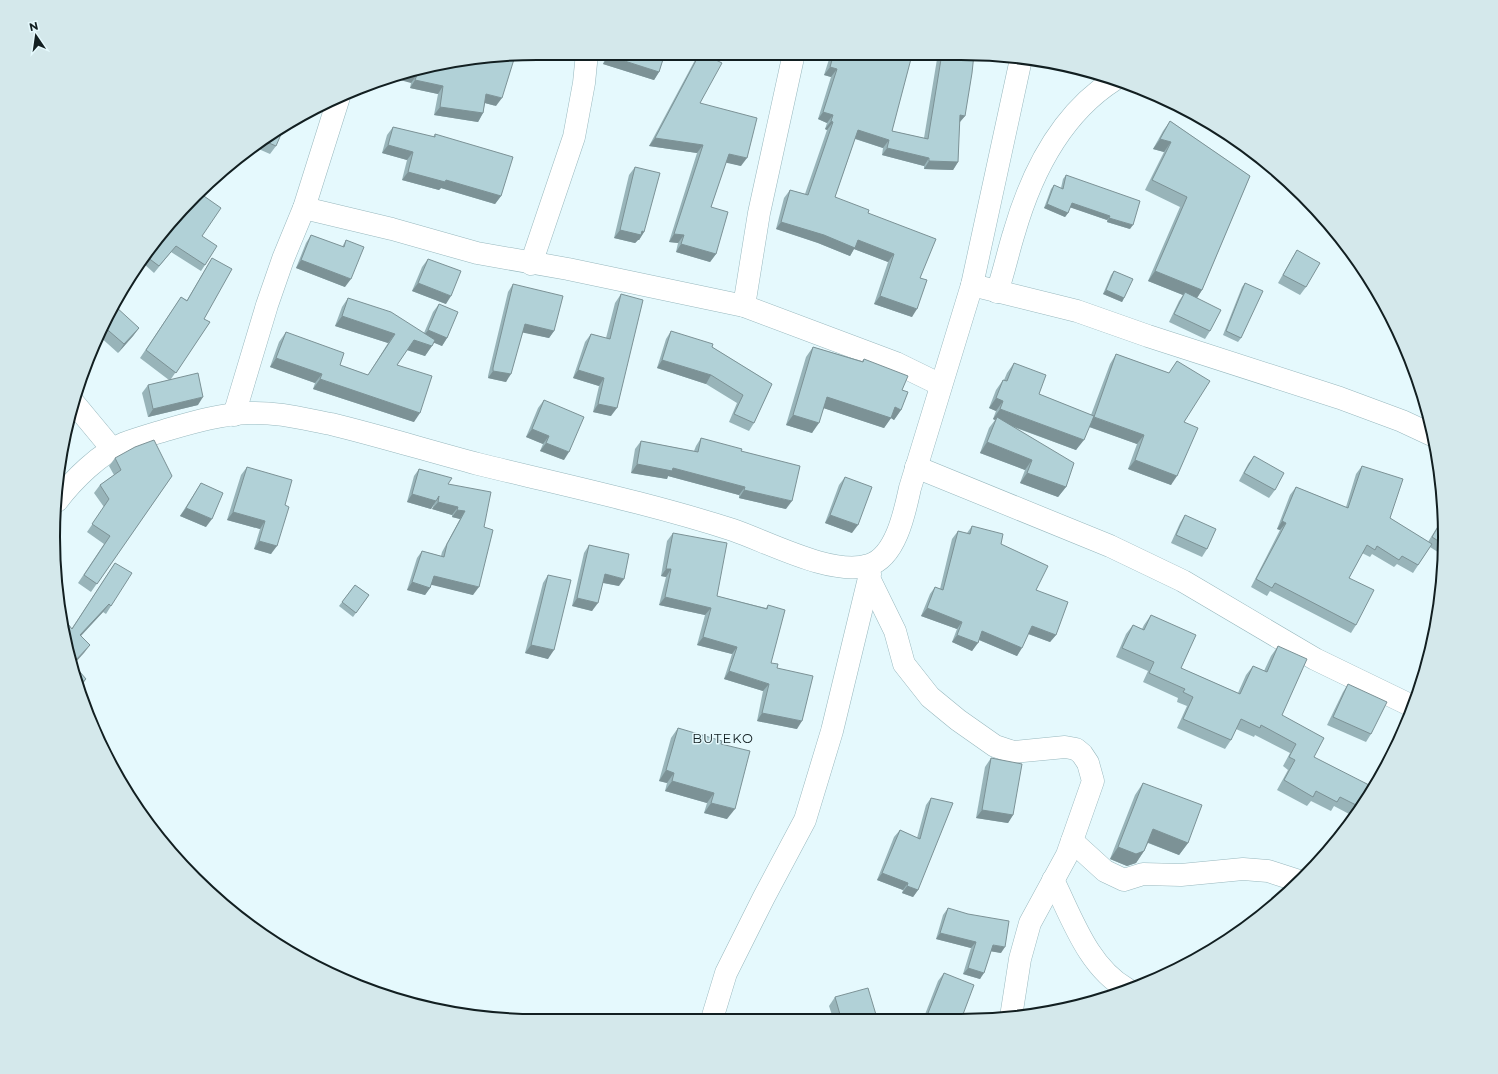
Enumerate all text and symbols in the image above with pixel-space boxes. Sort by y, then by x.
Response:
north arrow [16,16,56,56]
text: N [28,18,40,34]
district label: BUTEKO [692,730,754,746]

